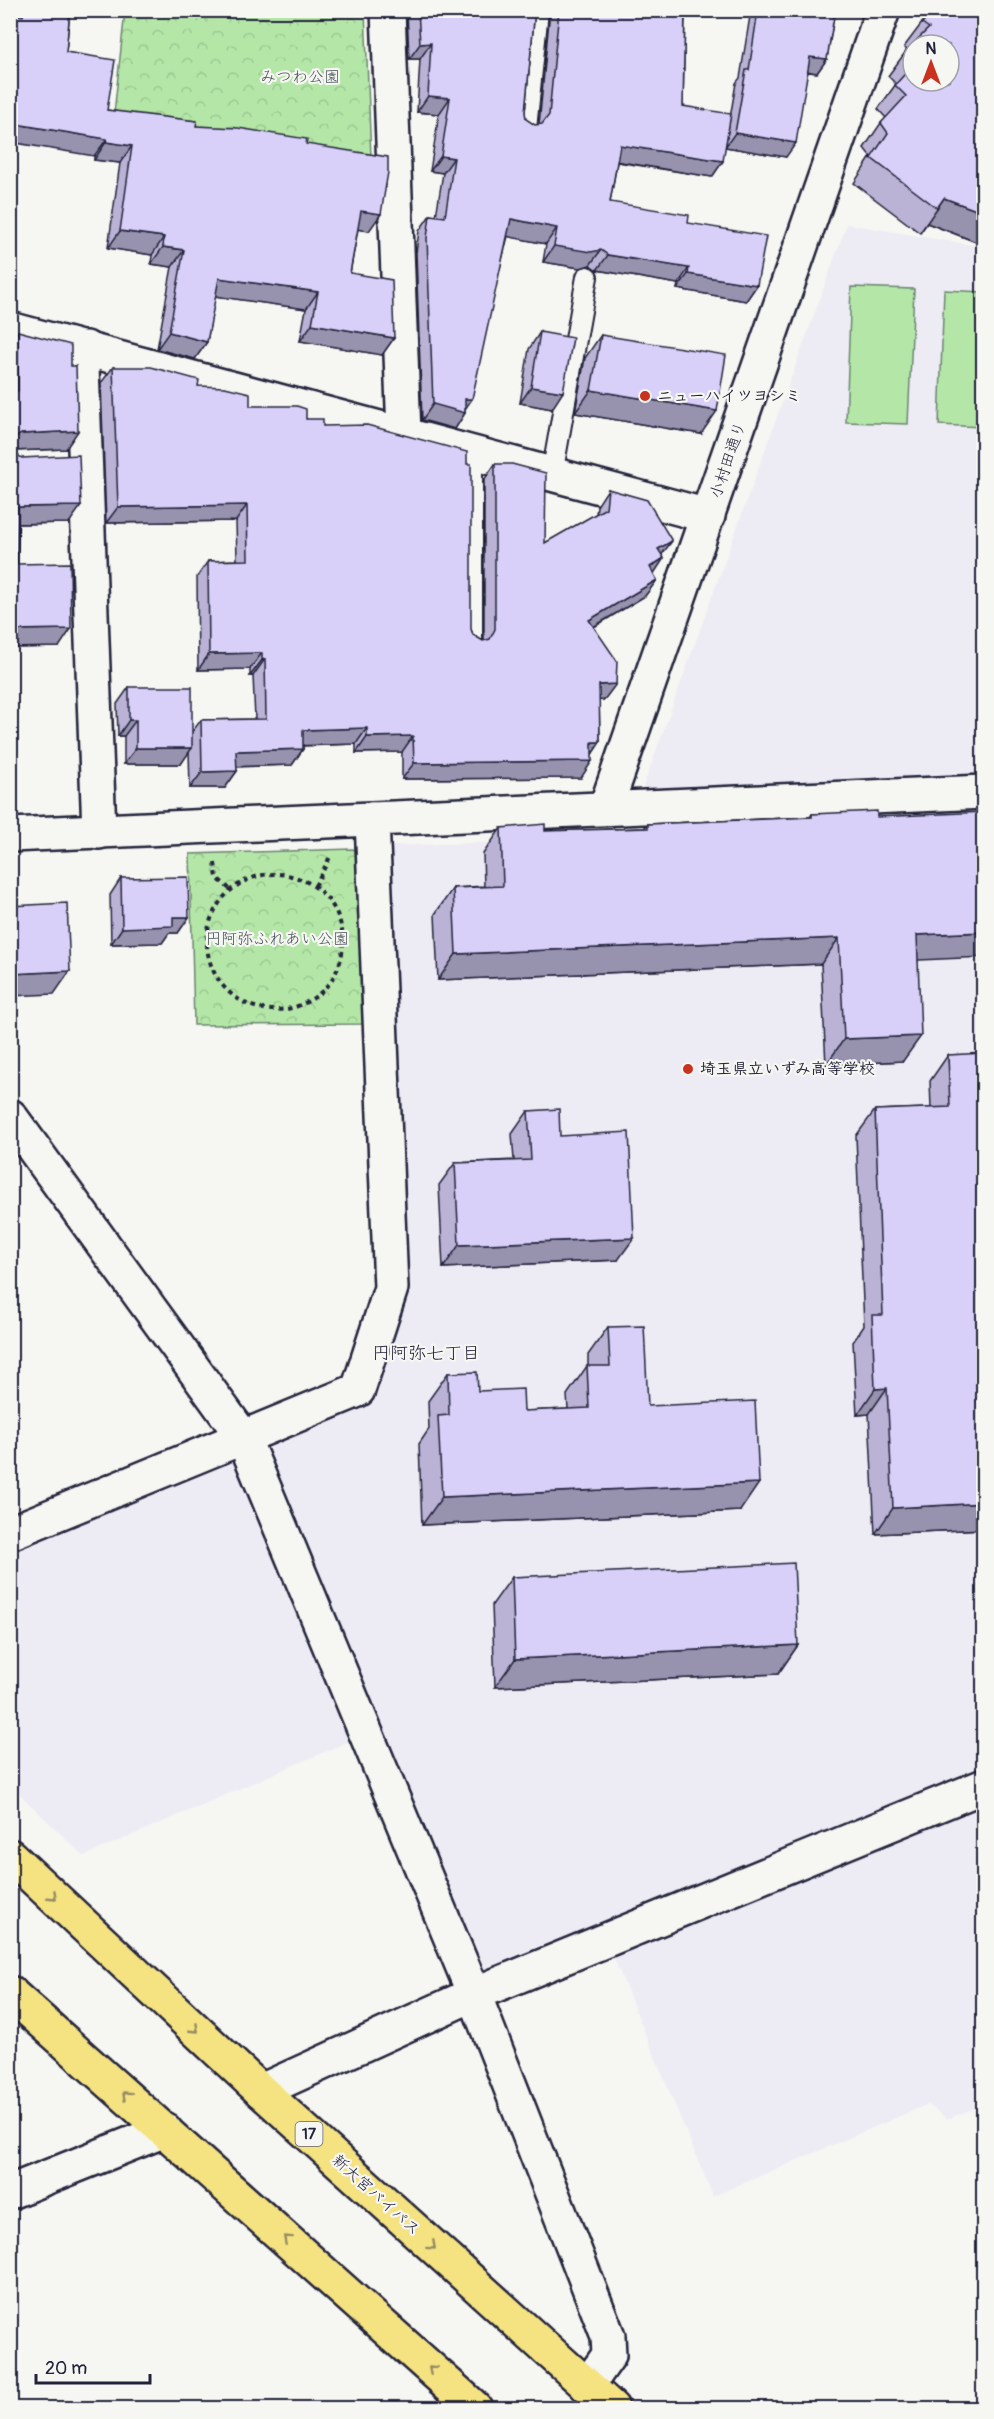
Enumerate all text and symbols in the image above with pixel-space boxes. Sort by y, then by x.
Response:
north arrow [901,33,961,93]
text: N [926,39,937,59]
park label: みつわ公園 [260,67,340,87]
place label: ニューハイツヨシミ [657,386,801,406]
marker: ニューハイツヨシミ [638,389,652,403]
street label: 小村田通り [706,419,750,501]
park label: 円阿弥ふれあい公園 [205,929,349,949]
place label: 埼玉県立いずみ高等学校 [700,1059,875,1079]
marker: 埼玉県立いずみ高等学校 [681,1062,695,1076]
district label: 円阿弥七丁目 [372,1342,480,1365]
one-way arrow [47,1889,57,1900]
one-way arrow [189,2022,199,2033]
one-way arrow [122,2091,133,2102]
road number: 17 [296,2122,322,2146]
street label: 新大宮バイパス [328,2150,424,2240]
one-way arrow [283,2235,294,2246]
one-way arrow [426,2239,436,2250]
scale bar [36,2347,150,2385]
text: 20 m [45,2357,87,2380]
one-way arrow [428,2365,439,2376]

